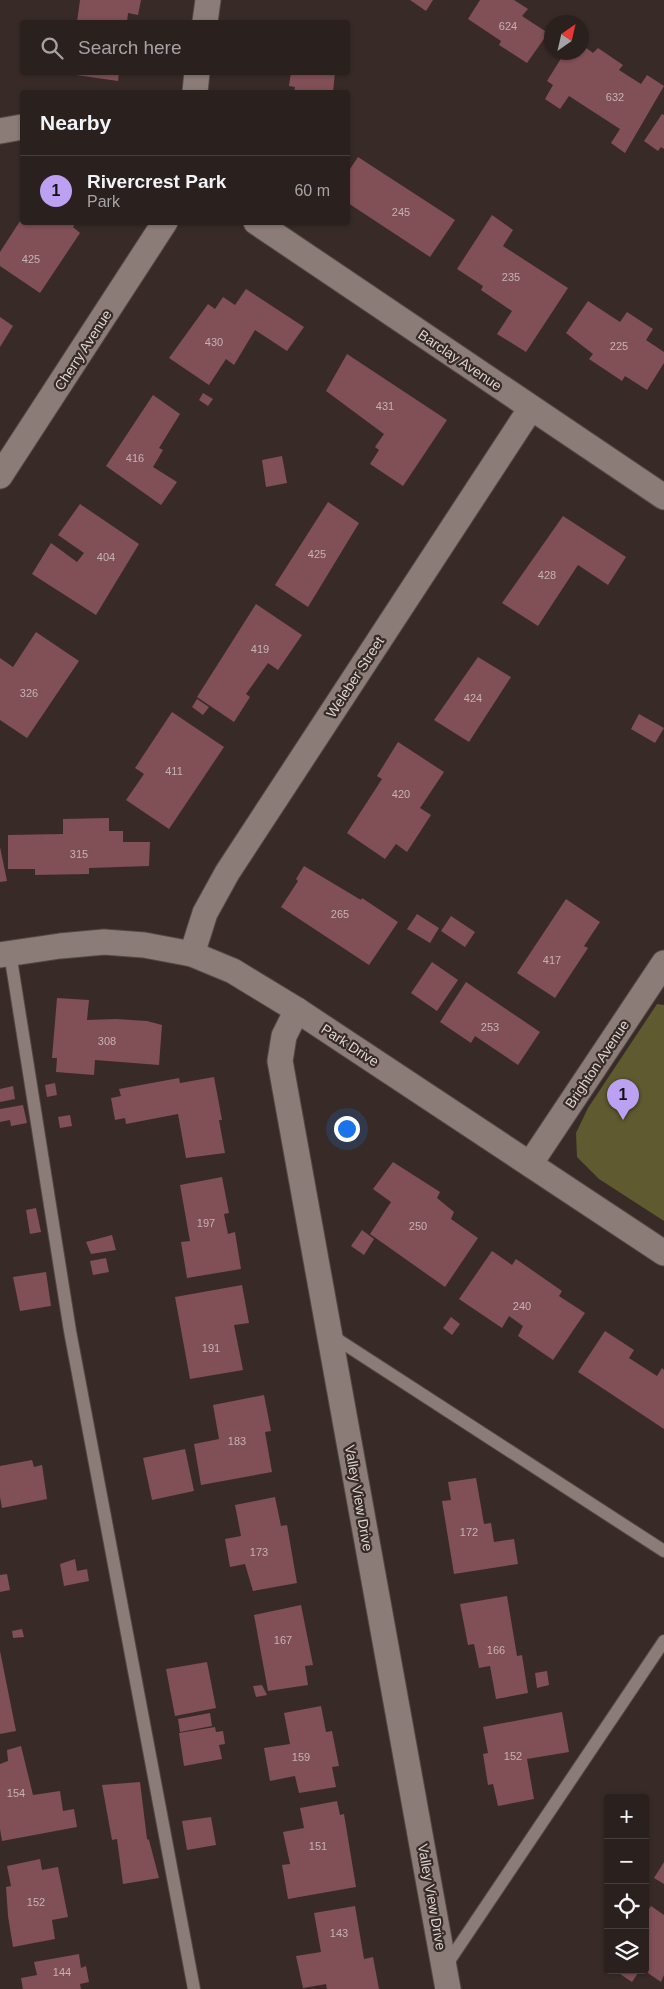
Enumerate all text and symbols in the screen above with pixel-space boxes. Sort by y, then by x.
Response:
north arrow [544,15,589,60]
search box [20,20,350,75]
house number: 624 [499,20,517,32]
icon: search [38,34,66,62]
text: Search here [78,37,182,58]
house number: 632 [606,91,624,103]
text: Nearby [40,111,111,134]
text: Rivercrest Park [87,171,226,192]
text: 1 [52,182,60,199]
text: 60 m [294,182,330,199]
text: Park [87,193,120,210]
house number: 245 [392,206,410,218]
house number: 425 [22,253,40,265]
house number: 235 [502,271,520,283]
street label: Cherry Avenue [51,307,115,393]
street label: Barclay Avenue [415,326,505,394]
house number: 430 [205,336,223,348]
house number: 225 [610,340,628,352]
house number: 431 [376,400,394,412]
house number: 416 [126,452,144,464]
house number: 425 [308,548,326,560]
house number: 404 [97,551,115,563]
house number: 428 [538,569,556,581]
street label: Weleber Street [323,634,387,720]
house number: 419 [251,643,269,655]
house number: 326 [20,687,38,699]
house number: 424 [464,692,482,704]
house number: 411 [165,765,183,777]
house number: 420 [392,788,410,800]
house number: 315 [70,848,88,860]
house number: 265 [331,908,349,920]
house number: 417 [543,954,561,966]
street label: Brighton Avenue [562,1017,632,1111]
street label: Park Drive [318,1020,382,1070]
house number: 253 [481,1021,499,1033]
house number: 308 [98,1035,116,1047]
pin: 1 [607,1079,639,1120]
your location [334,1116,360,1142]
house number: 197 [197,1217,215,1229]
house number: 250 [409,1220,427,1232]
house number: 240 [513,1300,531,1312]
house number: 191 [202,1342,220,1354]
house number: 183 [228,1435,246,1447]
street label: Valley View Drive [342,1444,376,1553]
house number: 172 [460,1526,478,1538]
house number: 173 [250,1546,268,1558]
house number: 167 [274,1634,292,1646]
house number: 166 [487,1644,505,1656]
house number: 152 [504,1750,522,1762]
house number: 159 [292,1751,310,1763]
house number: 154 [7,1787,25,1799]
map controls [604,1794,649,1974]
button: + [604,1794,649,1839]
button: − [604,1839,649,1884]
house number: 151 [309,1840,327,1852]
street label: Valley View Drive [415,1843,449,1952]
button: locate [604,1884,649,1929]
house number: 152 [27,1896,45,1908]
house number: 143 [330,1927,348,1939]
button: layers [604,1929,649,1974]
house number: 144 [53,1966,71,1978]

